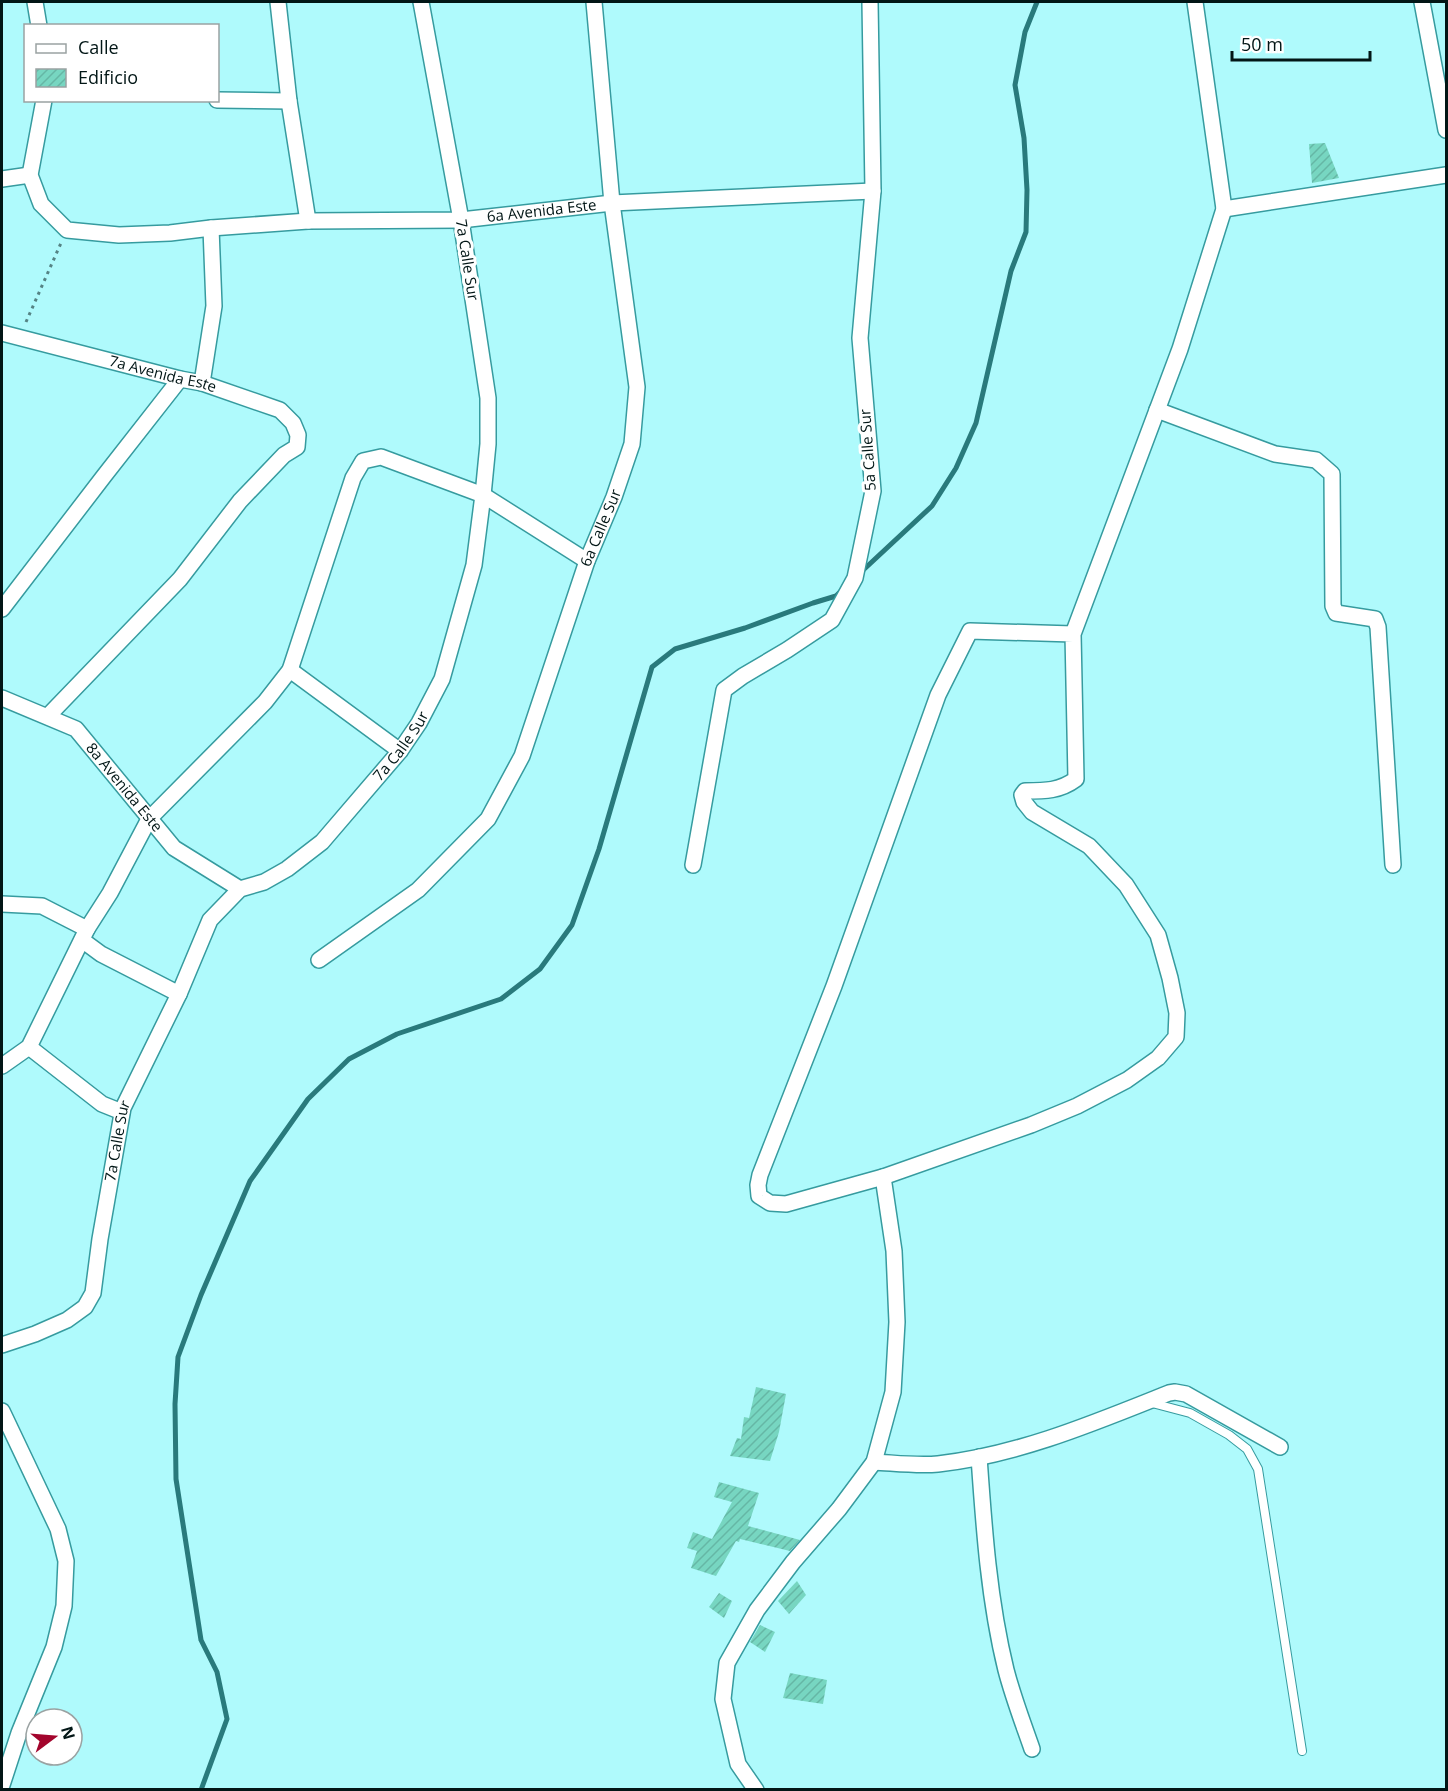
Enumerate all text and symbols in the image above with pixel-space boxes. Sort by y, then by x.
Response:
legend [24,24,219,102]
scale bar [1232,24,1370,62]
text: 50 m [1241,32,1283,56]
text: Calle [78,35,119,59]
text: Edificio [78,65,138,89]
street label: 6a Avenida Este [486,194,597,226]
street label: 7a Calle Sur [452,218,484,302]
street label: 7a Avenida Este [107,350,220,396]
street label: 5a Calle Sur [854,408,880,492]
street label: 6a Calle Sur [575,486,625,569]
street label: 7a Calle Sur [368,707,432,785]
street label: 8a Avenida Este [82,738,168,836]
street label: 7a Calle Sur [99,1096,134,1183]
north arrow [24,1707,84,1767]
text: N [56,1724,81,1742]

